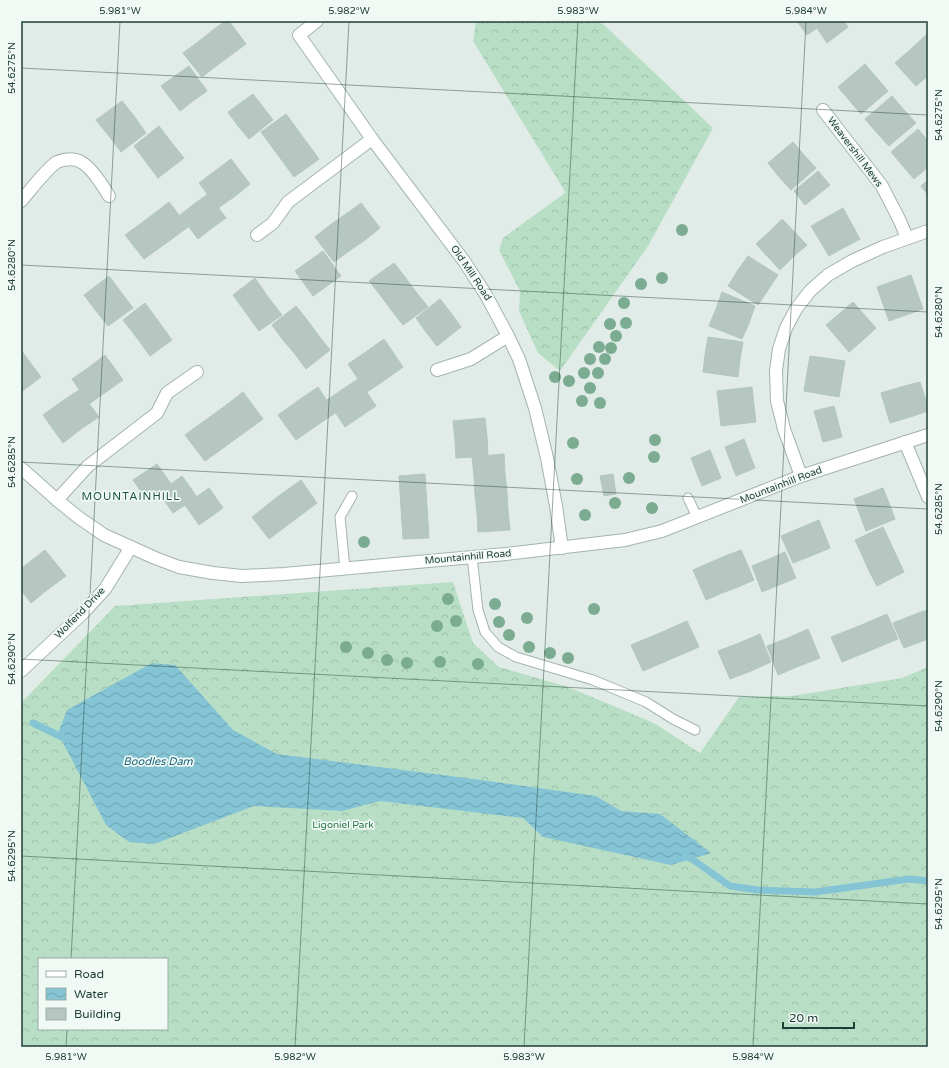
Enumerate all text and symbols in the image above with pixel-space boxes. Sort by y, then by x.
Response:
text: 5.981°W [99,5,141,17]
text: 5.982°W [328,5,370,17]
text: 5.983°W [557,5,599,17]
text: 5.984°W [785,5,827,17]
text: 54.6275°N [6,42,18,94]
text: 54.6275°N [933,89,945,141]
street label: Weavershill Mews [825,115,885,189]
text: 54.6280°N [6,239,18,291]
street label: Old Mill Road [448,243,494,303]
text: 54.6280°N [933,286,945,338]
text: 54.6285°N [6,436,18,488]
street label: Mountainhill Road [738,464,824,506]
text: 54.6285°N [933,483,945,535]
district label: MOUNTAINHILL [81,490,181,503]
street label: Mountainhill Road [424,547,512,567]
street label: Wolfend Drive [52,584,108,641]
text: 54.6290°N [6,633,18,685]
text: 54.6290°N [933,680,945,732]
water label: Boodles Dam [123,755,194,768]
park label: Ligoniel Park [312,819,374,831]
text: 54.6295°N [6,830,18,882]
text: 54.6295°N [933,878,945,930]
legend [38,958,168,1030]
text: Road [74,967,104,981]
text: Water [74,987,109,1001]
scale bar [783,1004,854,1030]
text: Building [74,1007,121,1021]
text: 20 m [789,1011,818,1025]
text: 5.981°W [45,1051,87,1063]
text: 5.982°W [274,1051,316,1063]
text: 5.983°W [503,1051,545,1063]
text: 5.984°W [732,1051,774,1063]

